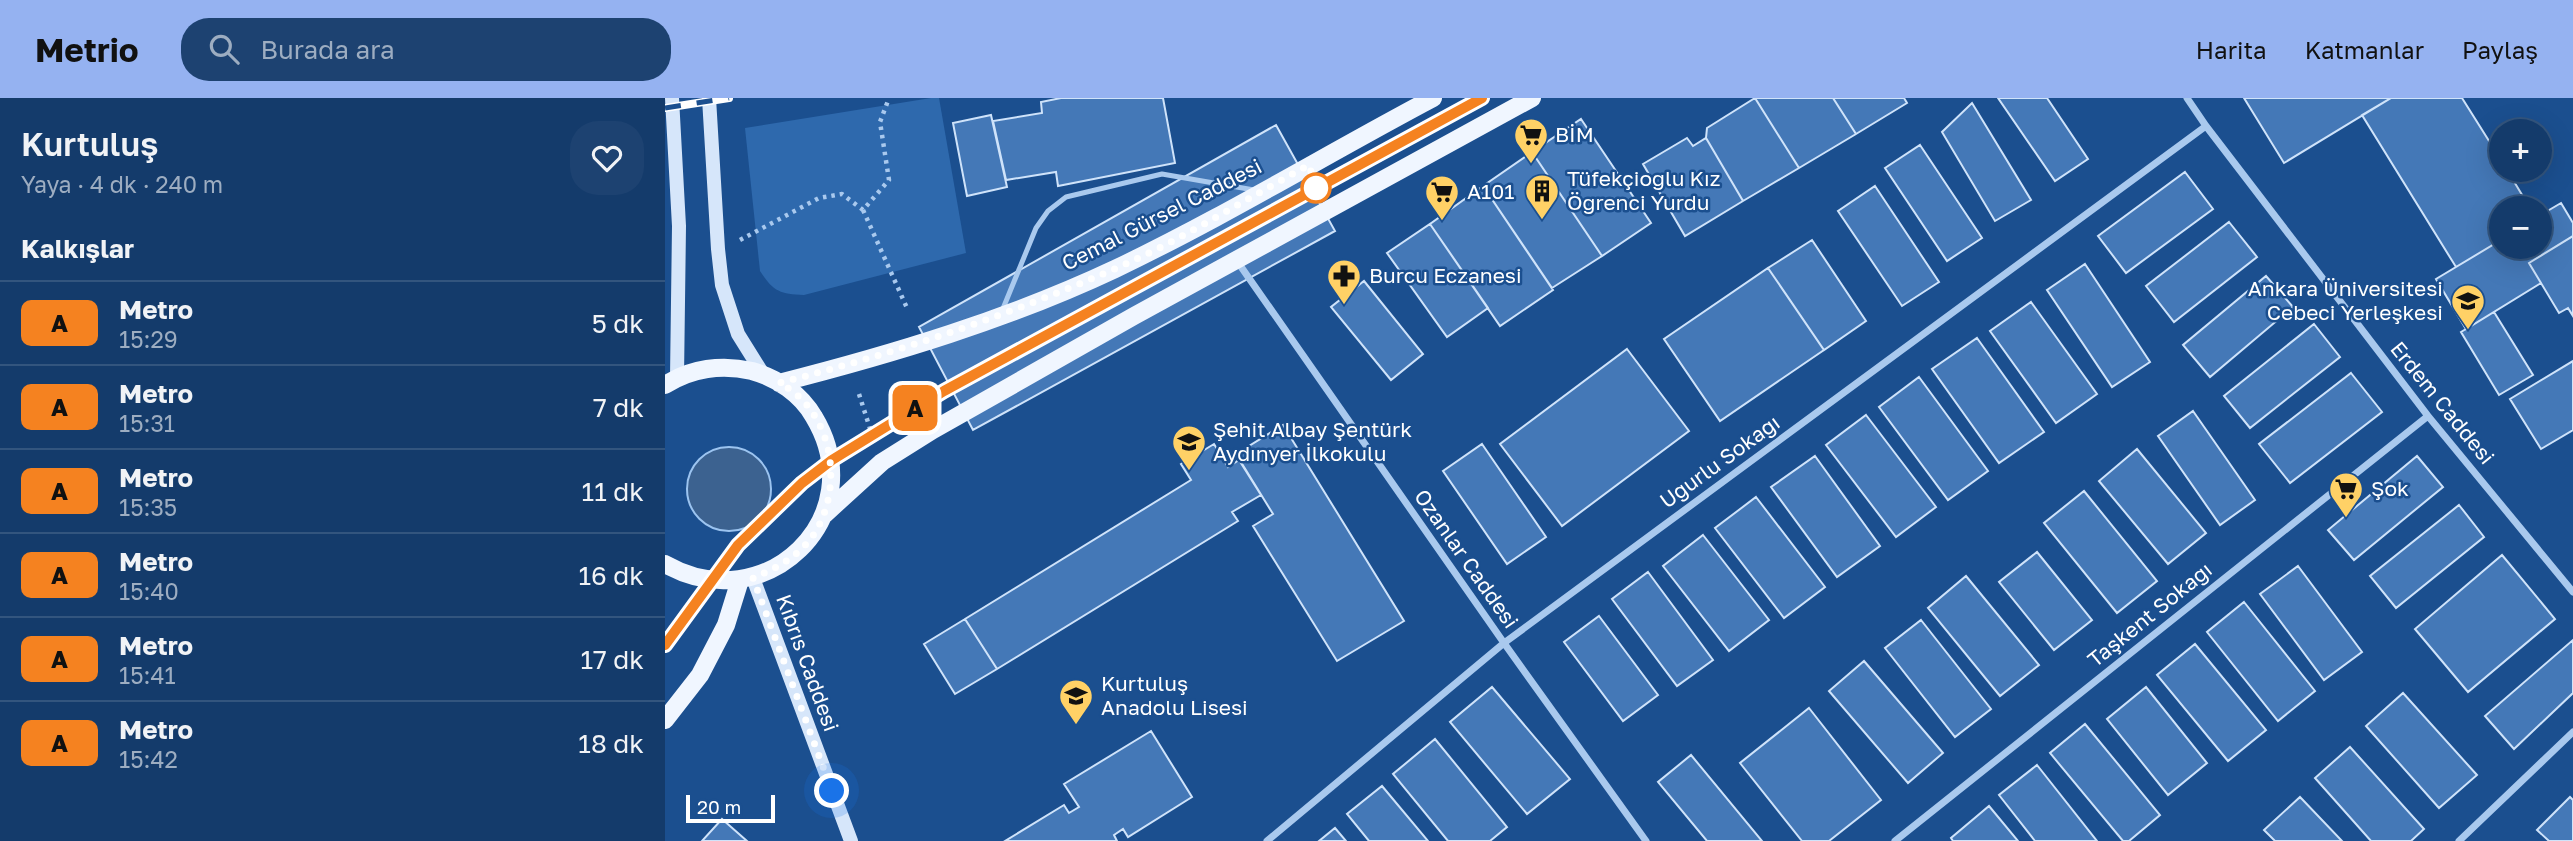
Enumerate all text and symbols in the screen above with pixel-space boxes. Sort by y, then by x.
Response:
search box [181,18,671,81]
text: Metrio [35,30,139,69]
icon: search [205,30,243,68]
text: Burada ara [261,34,395,65]
text: Harita [2196,35,2267,64]
text: Katmanlar [2305,35,2424,64]
text: Paylaş [2462,35,2538,64]
supermarket icon: BİM [1512,116,1550,165]
map controls [2489,119,2552,259]
button: + [2489,119,2552,182]
button: heart [570,121,644,195]
place label: BİM [1555,121,1594,147]
text: Kurtuluş [21,124,158,163]
street label: Cemal Gürsel Caddesi [1057,152,1266,276]
place label: Tüfekçioğlu Kız Öğrenci Yurdu [1567,165,1720,215]
text: Yaya · 4 dk · 240 m [21,170,223,198]
building icon: Tüfekçioğlu Kız Öğrenci Yurdu [1523,172,1561,221]
unlabelled marker [1301,173,1331,203]
supermarket icon: A101 [1423,173,1461,222]
place label: A101 [1467,178,1514,204]
button: − [2489,196,2552,259]
text: Kalkışlar [21,233,134,264]
pharmacy icon: Burcu Eczanesi [1325,257,1363,306]
place label: Burcu Eczanesi [1369,262,1522,288]
place label: Ankara Üniversitesi Cebeci Yerleşkesi [2248,275,2443,325]
school or university icon: Ankara Üniversitesi Cebeci Yerleşkesi [2449,282,2487,331]
text: Metro [119,294,193,325]
text: A [51,308,68,337]
text: 5 dk [592,308,644,339]
text: 15:29 [119,325,178,353]
street label: Erdem Caddesi [2385,336,2500,469]
text: Metro [119,378,193,409]
line badge: A [892,385,938,431]
text: A [51,392,68,421]
text: 7 dk [593,392,644,423]
text: A [906,393,924,422]
text: 15:31 [119,409,175,437]
street label: Uğurlu Sokağı [1654,409,1784,513]
place label: Şehit Albay Şentürk Aydınyer İlkokulu [1213,416,1412,466]
school or university icon: Şehit Albay Şentürk Aydınyer İlkokulu [1170,423,1208,472]
text: Metro [119,462,193,493]
supermarket icon: Şok [2327,470,2365,519]
place label: Şok [2371,475,2409,501]
text: A [51,476,68,505]
text: 11 dk [582,476,644,507]
street label: Ozanlar Caddesi [1409,484,1524,633]
text: 15:35 [119,493,177,521]
text: Metro [119,546,193,577]
street label: Taşkent Sokağı [2082,556,2217,672]
text: A [51,560,68,589]
text: 16 dk [578,560,644,591]
text: 15:40 [119,577,179,605]
street label: Kıbrıs Caddesi [771,590,845,735]
text: Metro [119,630,193,661]
text: A [51,644,68,673]
text: 17 dk [580,644,644,675]
text: 15:41 [119,661,176,689]
place label: Kurtuluş Anadolu Lisesi [1101,670,1248,720]
school or university icon: Kurtuluş Anadolu Lisesi [1057,677,1095,726]
text: Metro [119,714,193,745]
text: A [51,728,68,757]
text: 18 dk [578,728,644,759]
text: 15:42 [119,745,178,773]
your location [814,773,849,808]
scale bar [686,792,775,824]
text: 20 m [697,795,741,818]

